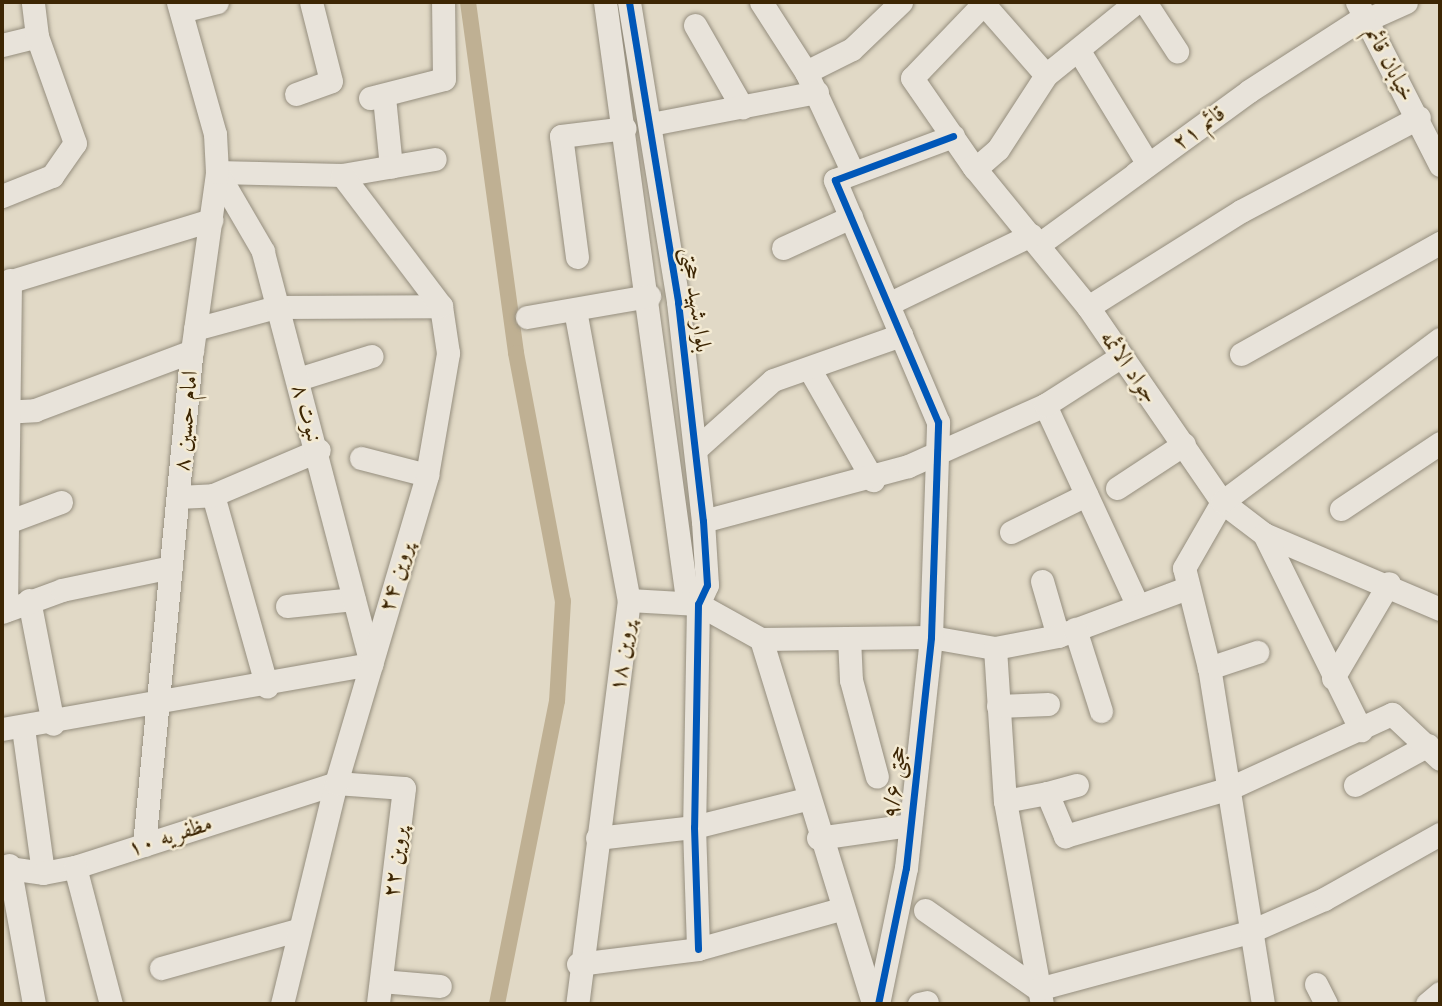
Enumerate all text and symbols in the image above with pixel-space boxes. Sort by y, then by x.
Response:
street label: خیابان قائم [1359,22,1421,106]
street label: قائم ۲۱ [1167,100,1231,156]
street label: بلوارشهید حجتی [675,246,717,354]
street label: جواد الائمه [1094,325,1164,409]
street label: امام حسین ۸ [168,369,204,473]
street label: نبوت ۸ [286,381,328,445]
street label: پروین ۲۴ [373,539,419,615]
street label: پروین ۱۸ [603,619,641,693]
street label: حجتی ۹/۶ [877,744,913,820]
street label: مظفریه ۱۰ [124,809,216,863]
street label: پروین ۲۲ [377,825,413,899]

